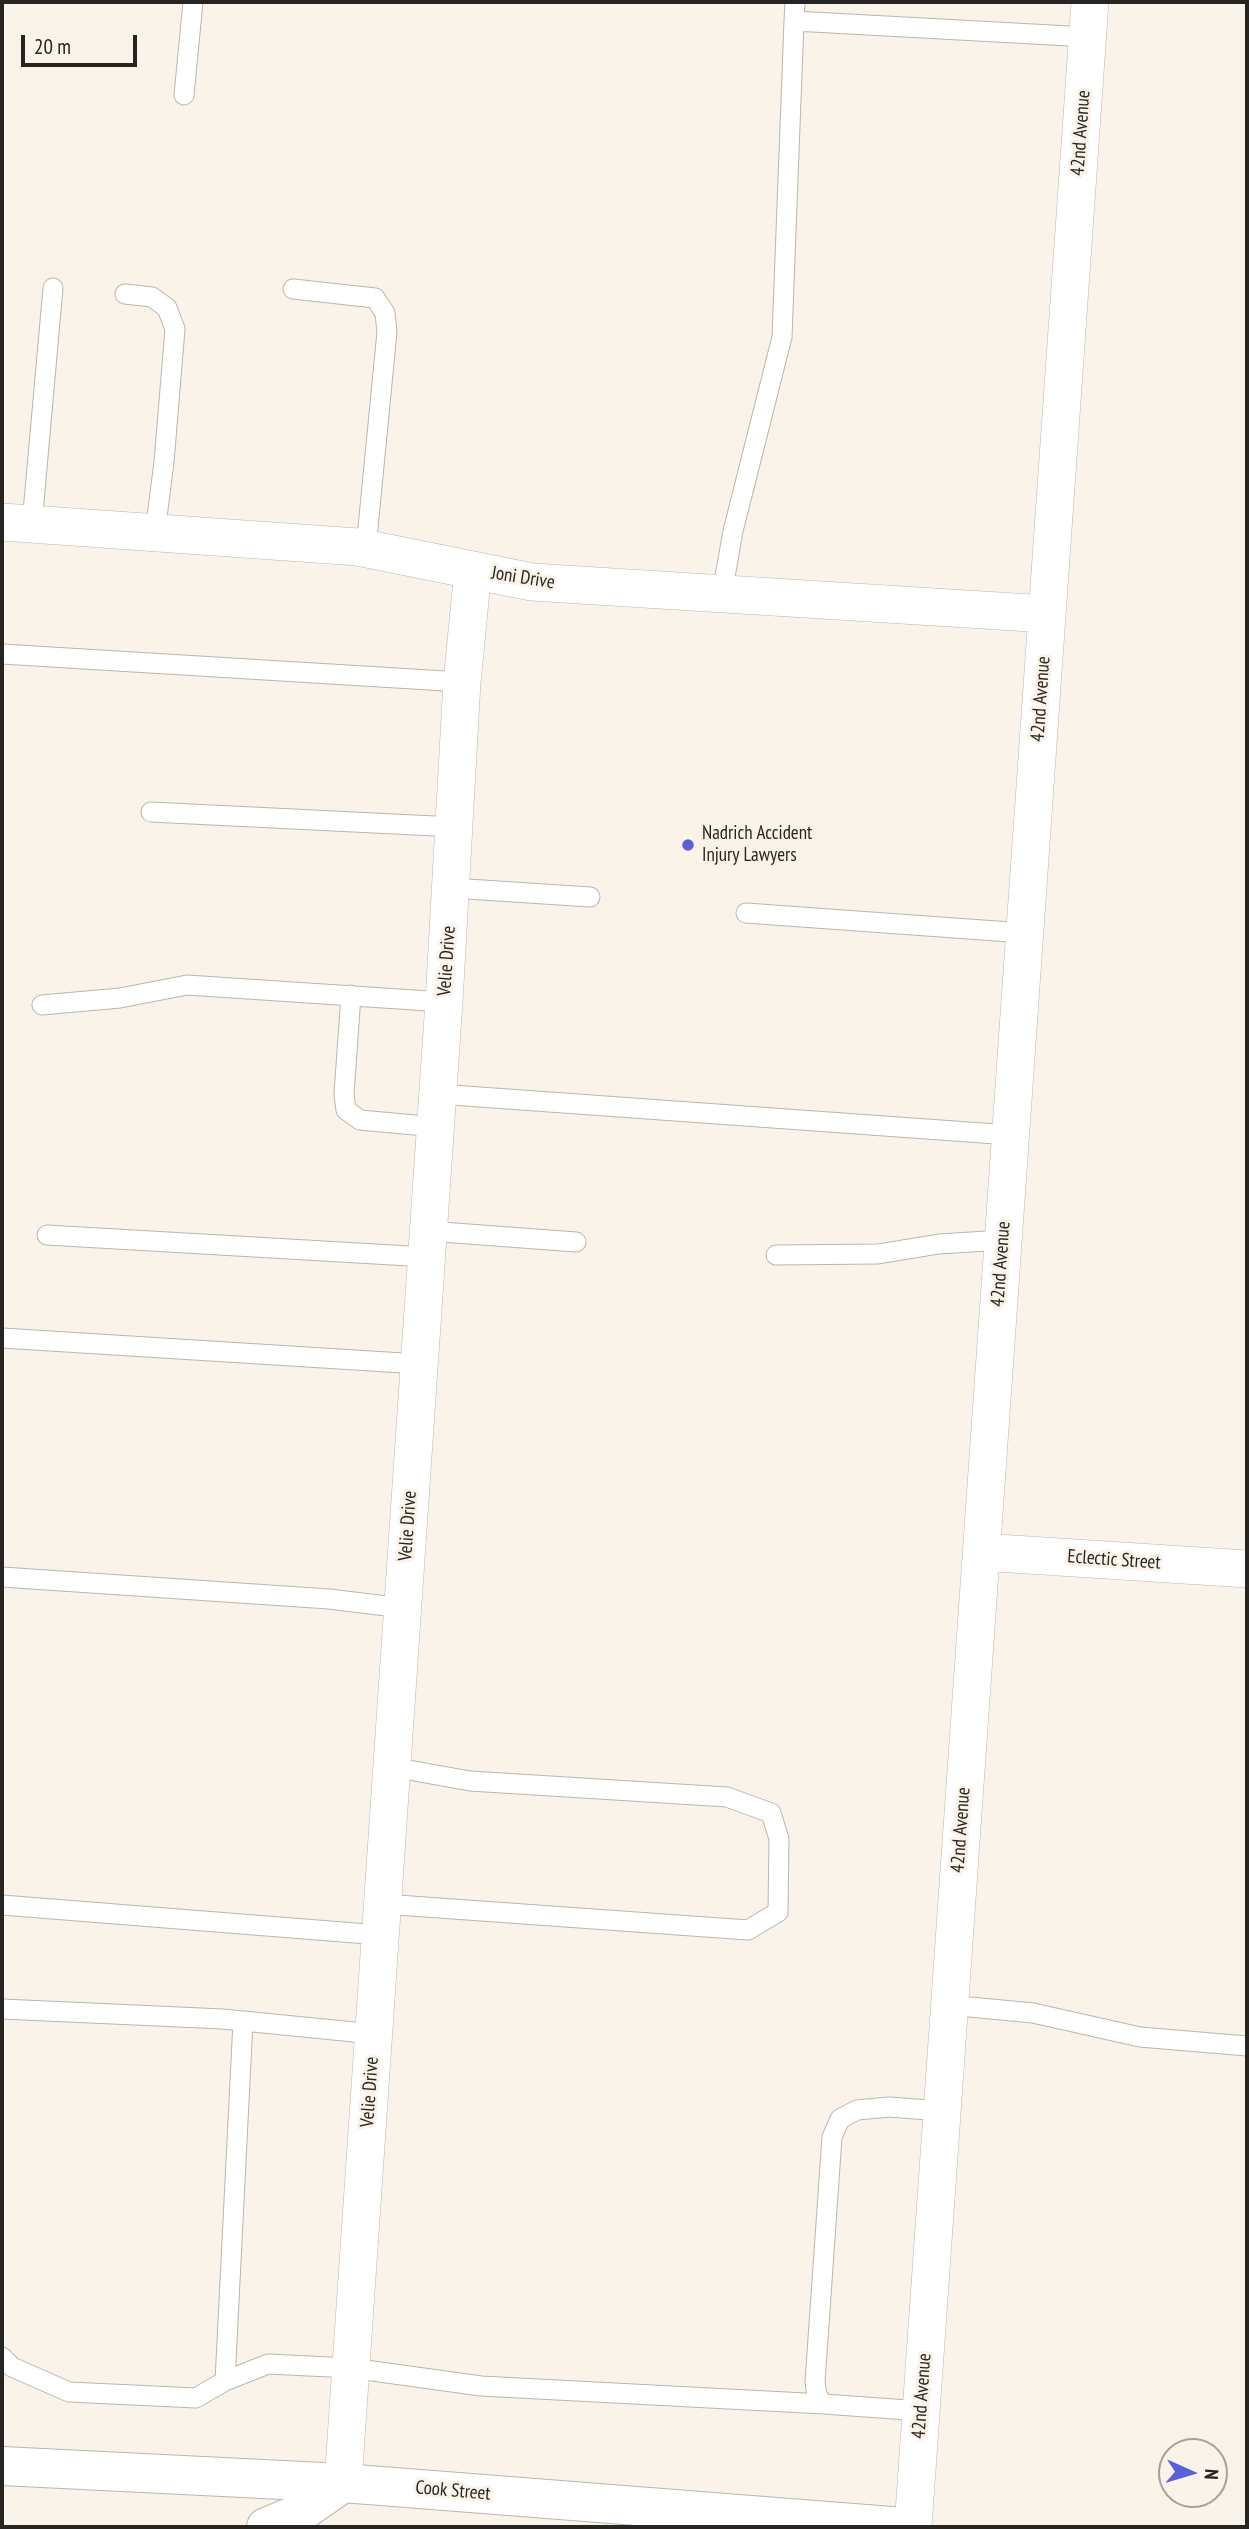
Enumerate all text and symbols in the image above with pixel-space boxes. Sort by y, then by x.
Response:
scale bar [24,21,140,65]
text: 20 m [34,33,71,60]
street label: 42nd Avenue [1067,89,1095,177]
street label: Joni Drive [490,562,556,594]
street label: 42nd Avenue [1027,655,1055,743]
place label: Nadrich Accident Injury Lawyers [702,823,812,867]
marker: Nadrich Accident Injury Lawyers [680,837,696,853]
street label: Velie Drive [433,925,461,997]
street label: 42nd Avenue [987,1220,1015,1308]
street label: Velie Drive [394,1490,422,1562]
street label: Eclectic Street [1067,1545,1161,1575]
street label: 42nd Avenue [947,1786,975,1874]
street label: Velie Drive [356,2056,384,2128]
street label: 42nd Avenue [908,2352,936,2440]
north arrow [1158,2438,1228,2508]
text: N [1200,2468,1224,2480]
street label: Cook Street [414,2476,492,2506]

